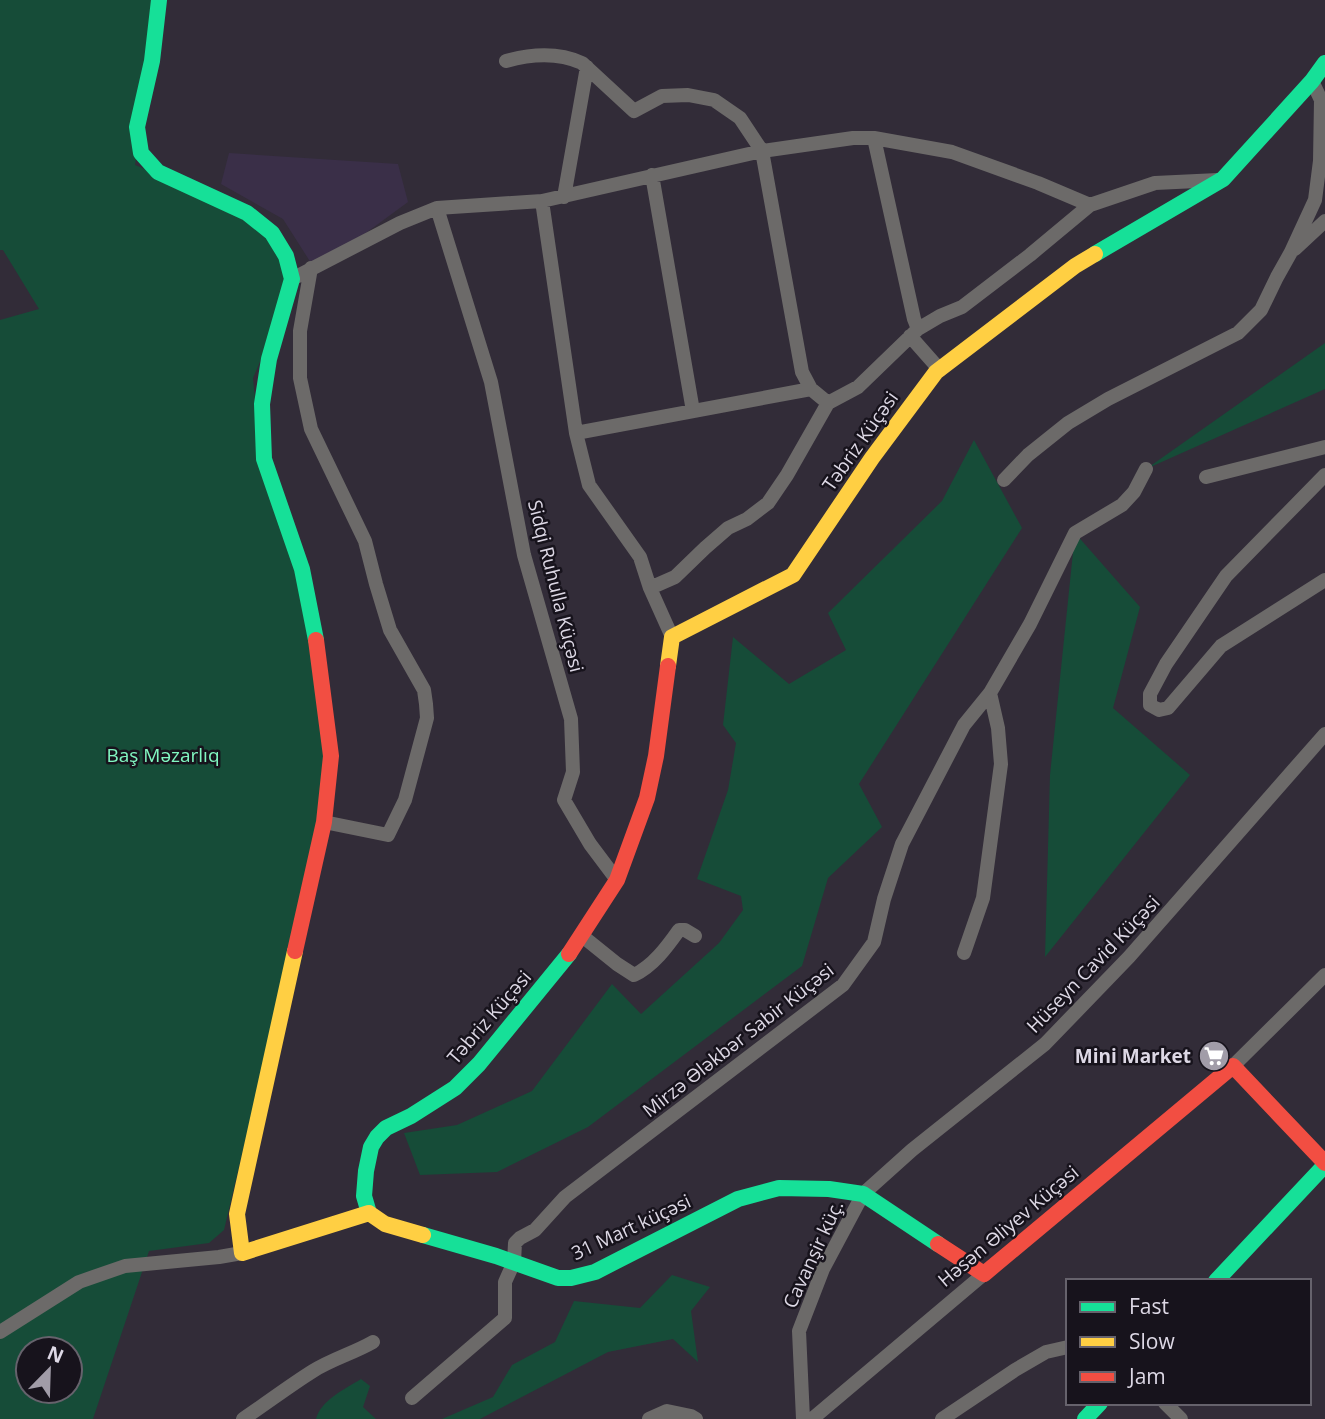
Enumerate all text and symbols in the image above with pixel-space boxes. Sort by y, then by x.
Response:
street label: Təbriz Küçəsi [816,386,904,496]
street label: Sidqi Ruhulla Küçəsi [522,497,590,675]
park label: Baş Məzarlıq [106,742,220,768]
street label: Hüseyn Cavid Küçəsi [1021,890,1165,1038]
street label: Mirzə Ələkbər Sabir Küçəsi [637,957,839,1123]
street label: Təbriz Küçəsi [441,965,537,1069]
supermarket icon: Mini Market [1197,1039,1231,1073]
place label: Mini Market [1075,1043,1191,1069]
street label: Həsən Əliyev Küçəsi [932,1159,1084,1293]
street label: 31 Mart küçəsi [567,1188,695,1266]
street label: Cavanşir küç. [777,1196,849,1312]
legend [1066,1279,1311,1405]
text: Fast [1129,1292,1169,1320]
text: Slow [1129,1327,1175,1355]
north arrow [14,1335,84,1405]
text: N [43,1339,68,1369]
text: Jam [1127,1362,1166,1390]

